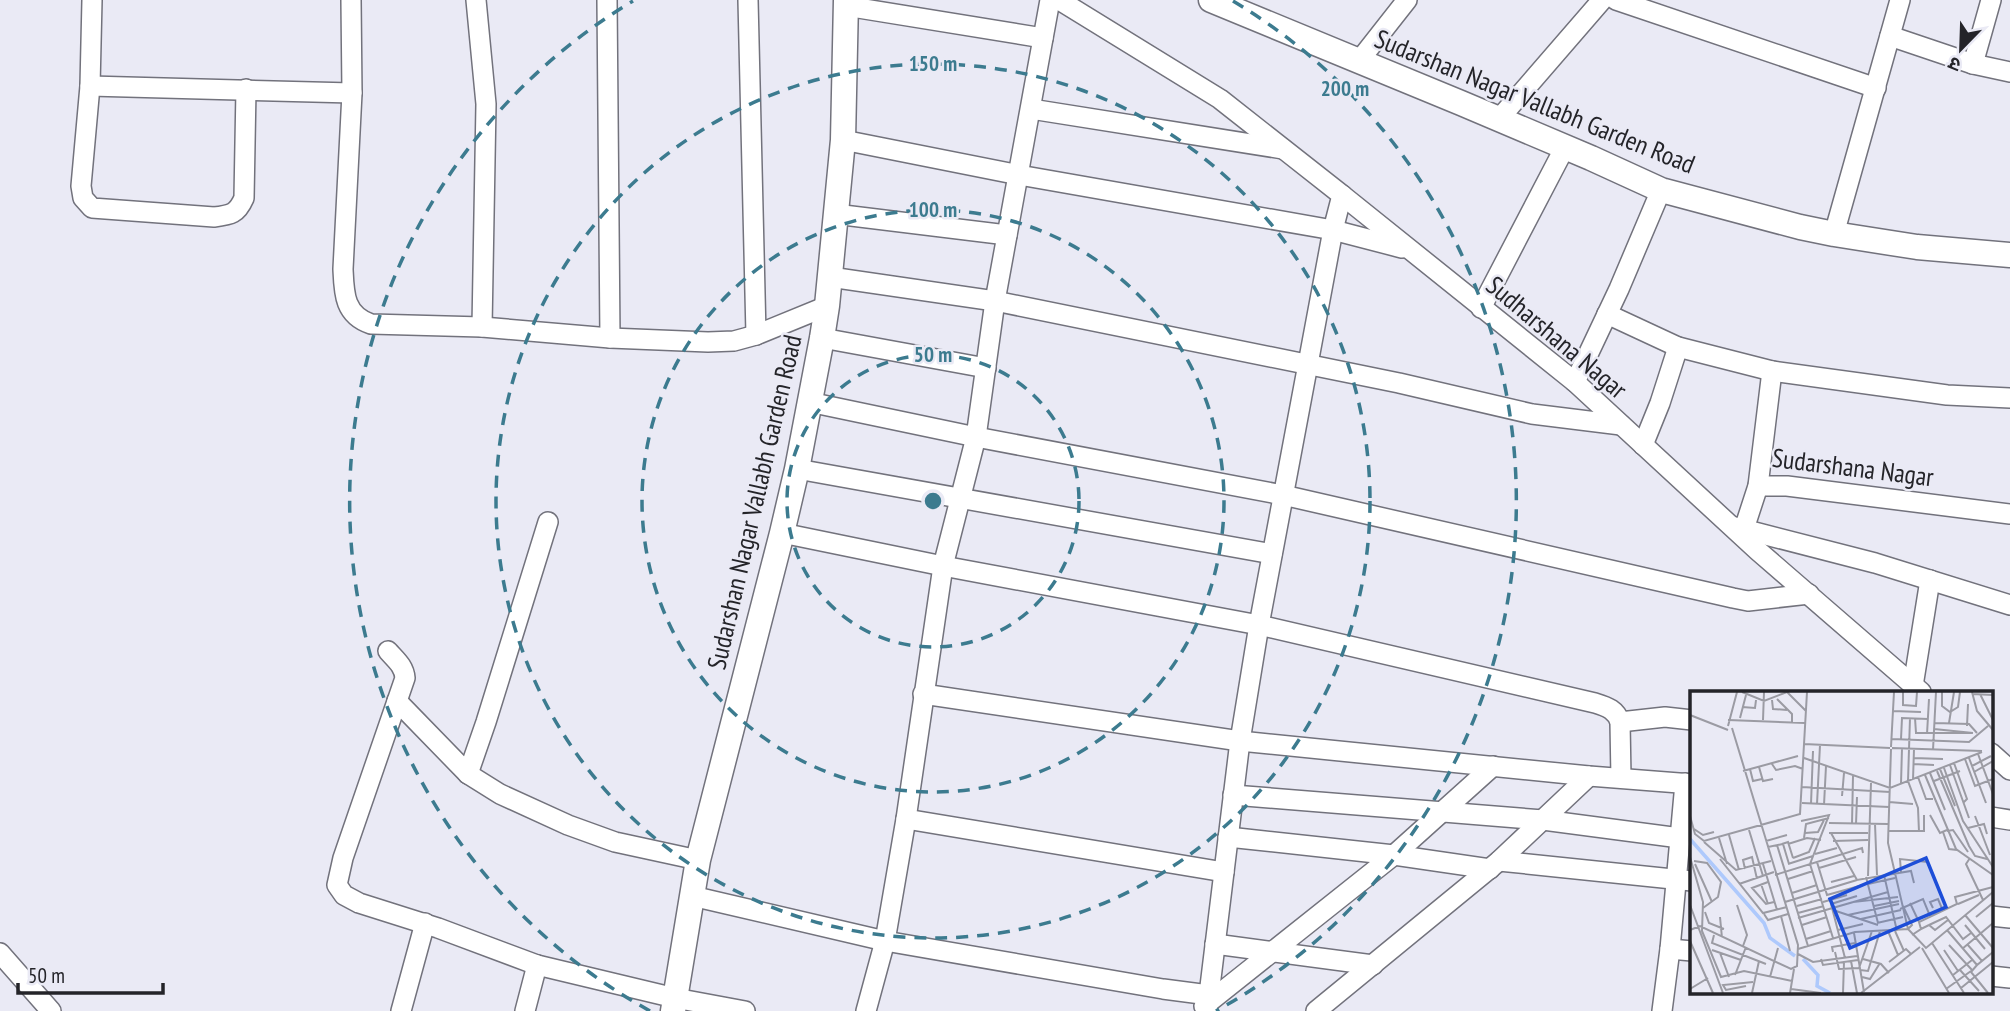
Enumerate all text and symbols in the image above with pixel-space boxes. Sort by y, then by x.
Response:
north arrow [1926,14,1996,84]
street label: Sudarshan Nagar Vallabh Garden Road [1370,22,1700,180]
text: 150 m [909,50,957,77]
text: उ [1944,51,1964,78]
text: 200 m [1321,75,1369,102]
text: 100 m [909,196,957,223]
street label: Sudharshana Nagar [1480,269,1634,405]
street label: Sudarshan Nagar Vallabh Garden Road [699,331,809,673]
text: 50 m [914,341,952,368]
street label: Sudarshana Nagar [1770,441,1936,493]
centre of rings [921,489,945,513]
inset map [1690,691,1993,993]
scale bar [18,951,163,995]
text: 50 m [28,962,65,989]

